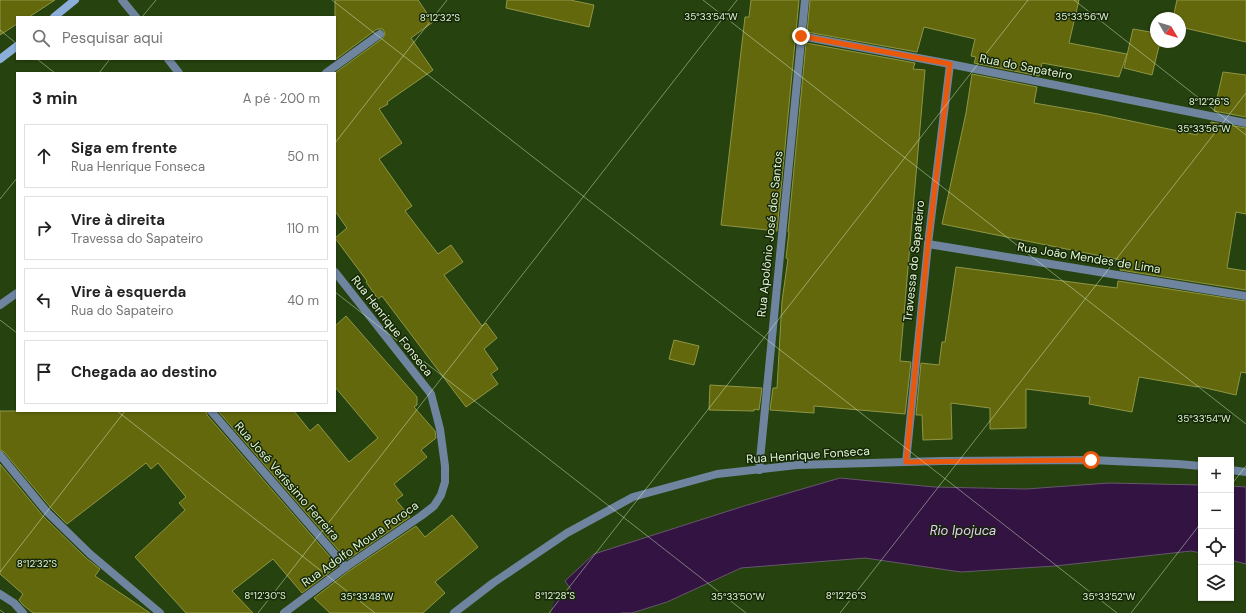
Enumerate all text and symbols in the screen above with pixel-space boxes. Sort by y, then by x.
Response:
text: 35°33'54"W [684,10,738,23]
text: 35°33'56"W [1055,10,1109,23]
text: 8°12'32"S [420,11,460,24]
north arrow [1150,12,1186,48]
search box [16,16,336,60]
icon: search [30,27,52,49]
route end [792,27,810,45]
text: Pesquisar aqui [62,28,163,48]
street label: Rua do Sapateiro [978,50,1074,84]
text: 3 min [32,87,77,109]
text: A pé · 200 m [243,90,320,107]
text: 8°12'26"S [1189,95,1230,108]
text: 35°33'56"W [1177,122,1231,135]
text: Siga em frente [71,138,177,158]
icon: ahead [33,145,55,167]
text: 50 m [287,148,319,165]
street label: Rua Apolônio José dos Santos [753,150,787,318]
text: Rua Henrique Fonseca [71,158,205,175]
street label: Travessa do Sapateiro [900,199,928,323]
text: Vire à direita [71,210,165,230]
icon: right [33,217,55,239]
text: 110 m [287,220,319,237]
text: Travessa do Sapateiro [71,230,203,247]
street label: Rua João Mendes de Lima [1016,239,1162,277]
street label: Rua Henrique Fonseca [348,272,436,380]
text: Vire à esquerda [71,282,186,302]
icon: left [33,289,55,311]
text: 40 m [287,292,319,309]
text: Rua do Sapateiro [71,302,173,319]
icon: arrive [33,361,55,383]
text: Chegada ao destino [71,362,217,382]
text: 35°33'54"W [1177,412,1231,425]
street label: Rua José Veríssimo Ferreira [231,418,343,544]
street label: Rua Henrique Fonseca [746,443,870,467]
route start [1082,451,1100,469]
map controls [1198,457,1234,601]
button: + [1198,457,1234,493]
button: − [1198,493,1234,529]
street label: Rua Adolfo Moura Poroca [298,497,422,591]
water label: Rio Ipojuca [930,522,996,539]
button: locate [1198,529,1234,565]
text: 8°12'32"S [17,557,57,570]
button: layers [1198,565,1234,601]
text: 8°12'30"S [244,589,286,602]
text: 8°12'28"S [535,589,575,602]
text: 8°12'26"S [826,589,867,602]
text: 35°33'48"W [340,590,394,603]
text: 35°33'50"W [711,590,765,603]
text: 35°33'52"W [1083,590,1136,603]

